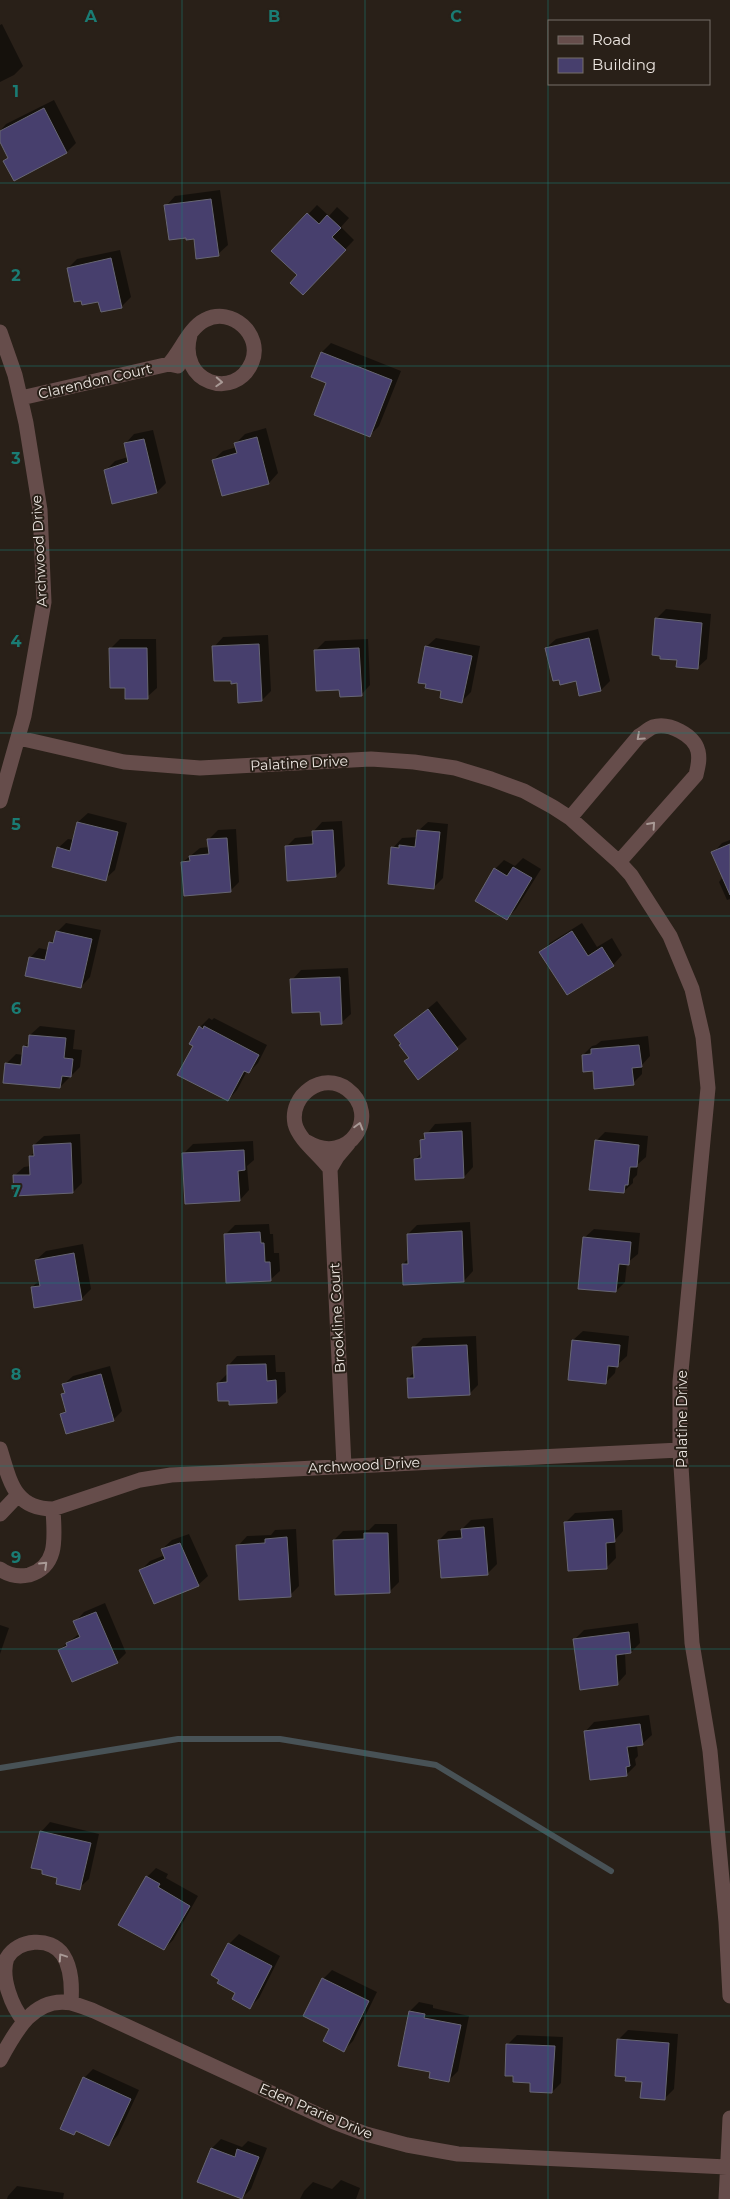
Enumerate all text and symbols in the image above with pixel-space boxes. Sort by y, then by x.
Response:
text: A [84,7,98,26]
text: B [268,7,280,26]
text: C [450,7,462,26]
legend [548,20,710,85]
text: Road [592,30,631,49]
text: Building [592,55,656,74]
text: 1 [13,82,19,101]
text: 2 [11,266,21,285]
street label: Clarendon Court [36,359,154,403]
one-way arrow [216,377,223,387]
text: 3 [10,449,21,468]
street label: Archwood Drive [27,495,51,607]
text: 4 [10,632,22,651]
one-way arrow [637,731,646,740]
street label: Palatine Drive [250,751,348,775]
text: 5 [11,815,21,834]
one-way arrow [646,822,655,831]
text: 6 [11,999,21,1018]
one-way arrow [353,1121,364,1130]
text: 7 [11,1182,21,1201]
street label: Brookline Court [325,1262,349,1374]
text: 8 [11,1365,21,1384]
street label: Palatine Drive [673,1370,691,1468]
street label: Archwood Drive [308,1453,420,1477]
text: 9 [11,1548,21,1567]
one-way arrow [38,1562,47,1571]
one-way arrow [59,1953,68,1962]
street label: Eden Prarie Drive [257,2079,375,2143]

